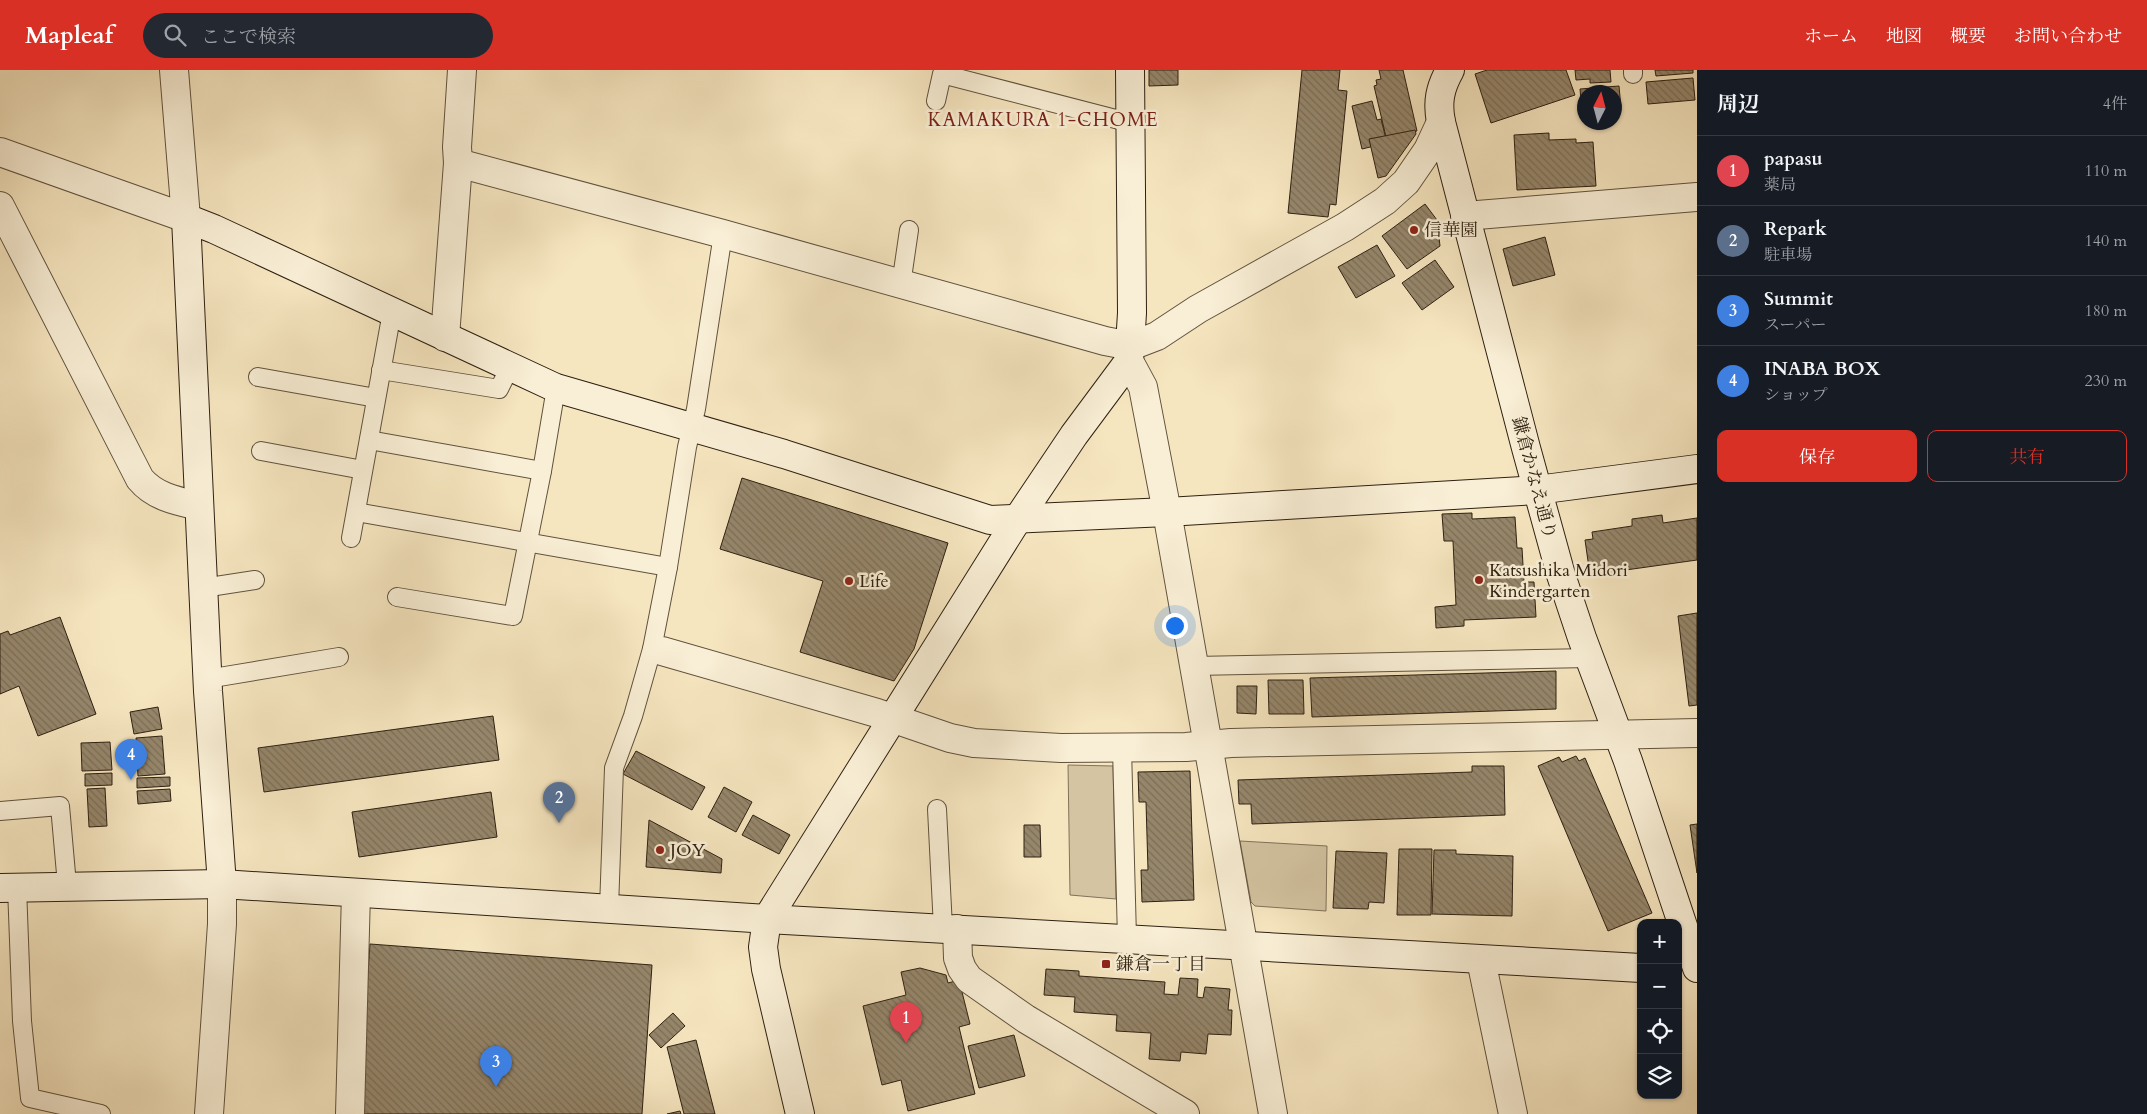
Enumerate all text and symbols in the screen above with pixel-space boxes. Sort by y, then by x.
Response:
search box [143,13,493,58]
text: Mapleaf [25,19,113,52]
icon: search [161,21,189,49]
text: ここで検索 [201,24,296,50]
text: ホーム [1804,24,1858,49]
text: 地図 [1886,24,1922,49]
text: 概要 [1950,24,1986,49]
text: お問い合わせ [2014,24,2122,49]
north arrow [1577,85,1622,130]
text: 周辺 [1717,90,1759,119]
text: 4件 [2103,93,2127,115]
district label: KAMAKURA 1-CHOME [927,107,1159,133]
text: papasu [1764,146,1823,172]
text: 1 [1729,160,1737,182]
text: 110 m [2085,160,2127,182]
text: 薬局 [1764,174,1796,196]
text: Repark [1764,216,1827,242]
place label: 信華園 [1424,218,1478,243]
marker: 信華園 [1408,224,1420,236]
text: 2 [1729,230,1737,252]
text: 140 m [2085,230,2127,252]
text: 駐車場 [1764,244,1812,266]
text: Summit [1764,286,1833,312]
text: 3 [1729,300,1737,322]
text: 180 m [2085,300,2127,322]
text: スーパー [1764,314,1826,336]
text: INABA BOX [1764,356,1881,382]
text: 4 [1729,370,1737,392]
text: 230 m [2085,370,2127,392]
text: ショップ [1764,384,1828,406]
street label: 鎌倉かなえ通り [1506,414,1562,542]
button: 保存 [1717,430,1917,482]
button: 共有 [1927,430,2127,482]
place label: Katsushika Midori Kindergarten [1489,558,1628,604]
place label: Life [859,569,889,594]
marker: Katsushika Midori Kindergarten [1473,574,1485,586]
marker: Life [843,575,855,587]
your location [1162,613,1188,639]
pin: 4 [115,739,147,780]
pin: 2 [543,782,575,823]
place label: JOY [667,838,706,863]
marker: JOY [654,844,666,856]
map controls [1637,919,1682,1099]
button: + [1637,919,1682,964]
place label: 鎌倉一丁目 [1116,952,1206,977]
marker: 鎌倉一丁目 [1100,958,1112,970]
button: − [1637,964,1682,1009]
pin: 1 [890,1002,922,1043]
button: locate [1637,1009,1682,1054]
pin: 3 [480,1046,512,1087]
button: layers [1637,1054,1682,1099]

